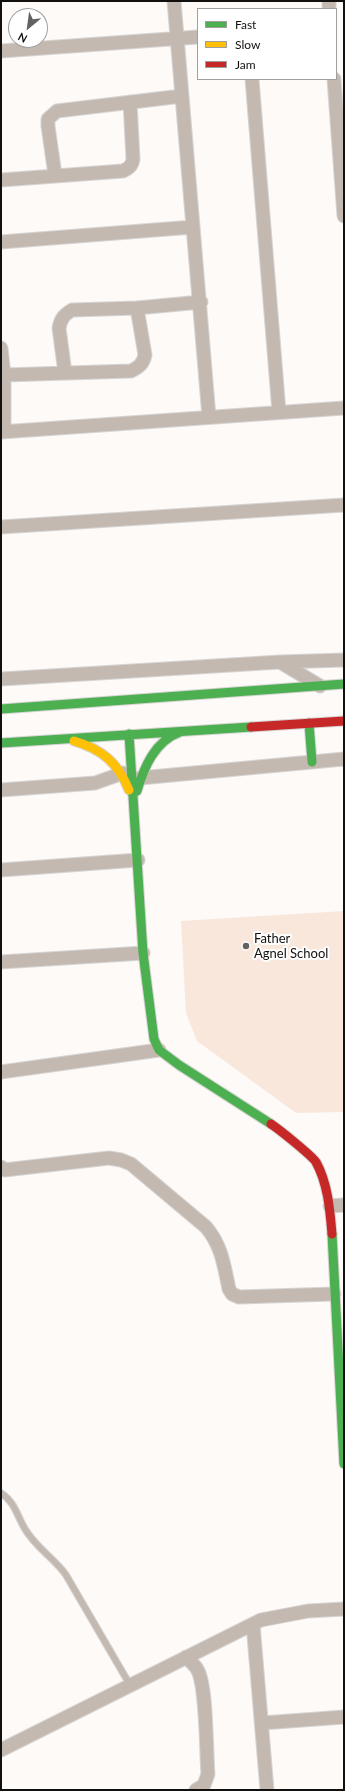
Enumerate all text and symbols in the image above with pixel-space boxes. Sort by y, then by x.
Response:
north arrow [8,8,48,48]
legend [197,8,337,80]
text: Fast [235,17,256,32]
text: N [16,30,29,46]
text: Slow [235,37,260,52]
text: Jam [235,57,256,72]
place label: Father Agnel School [254,931,328,962]
marker: Father Agnel School [241,941,251,951]

